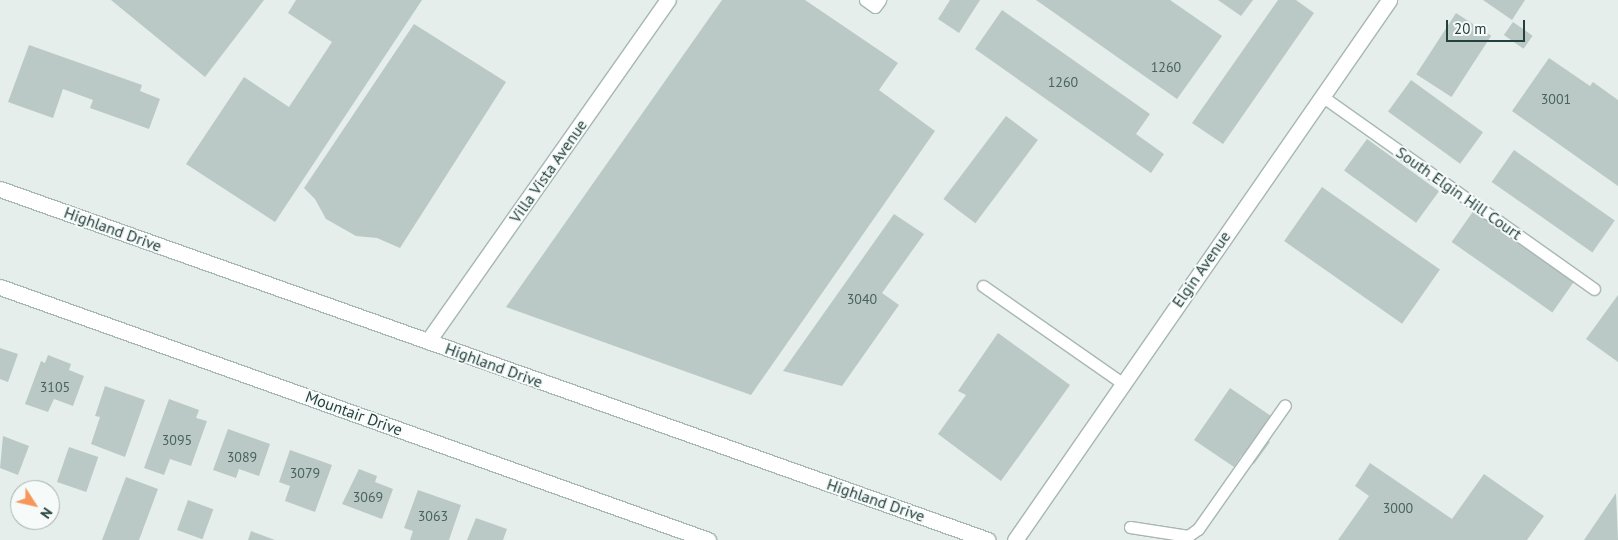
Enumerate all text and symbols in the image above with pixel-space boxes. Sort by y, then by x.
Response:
scale bar [1448,10,1527,42]
text: 20 m [1454,19,1487,38]
house number: 1260 [1151,59,1181,75]
house number: 1260 [1048,74,1078,90]
house number: 3001 [1541,91,1571,107]
street label: Villa Vista Avenue [505,115,591,227]
street label: South Elgin Hill Court [1392,142,1526,244]
street label: Highland Drive [62,202,164,256]
street label: Elgin Avenue [1168,227,1234,311]
house number: 3040 [847,291,877,307]
street label: Highland Drive [443,338,545,392]
house number: 3105 [40,379,70,395]
street label: Mountair Drive [303,387,405,439]
house number: 3095 [162,432,192,448]
house number: 3089 [227,449,257,465]
house number: 3079 [290,465,320,481]
street label: Highland Drive [824,474,928,526]
north arrow [10,480,60,530]
house number: 3069 [353,489,383,505]
house number: 3000 [1383,500,1413,516]
text: N [36,504,56,522]
house number: 3063 [418,508,448,524]

